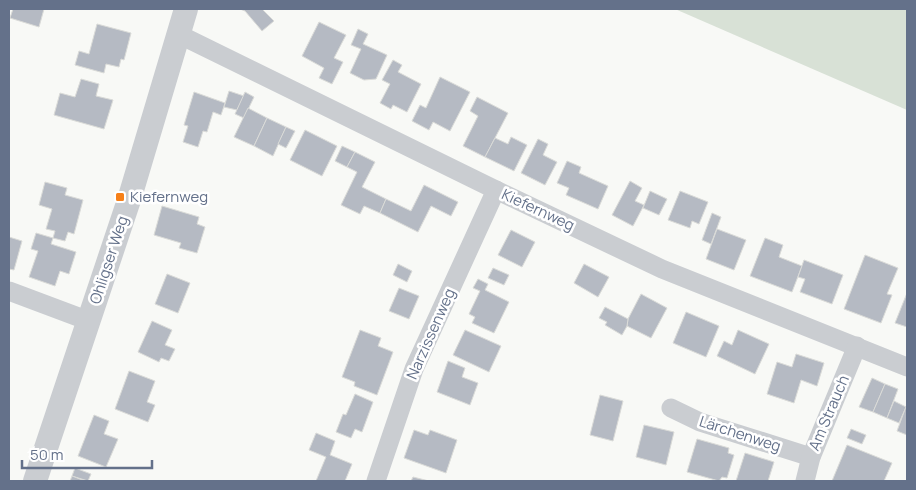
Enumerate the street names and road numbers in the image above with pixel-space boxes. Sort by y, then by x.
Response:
street label: Kiefernweg [498,184,578,236]
street label: Ohligser Weg [84,213,133,307]
street label: Narzissenweg [401,285,460,383]
street label: Am Strauch [803,372,854,454]
street label: Lärchenweg [697,410,784,457]

